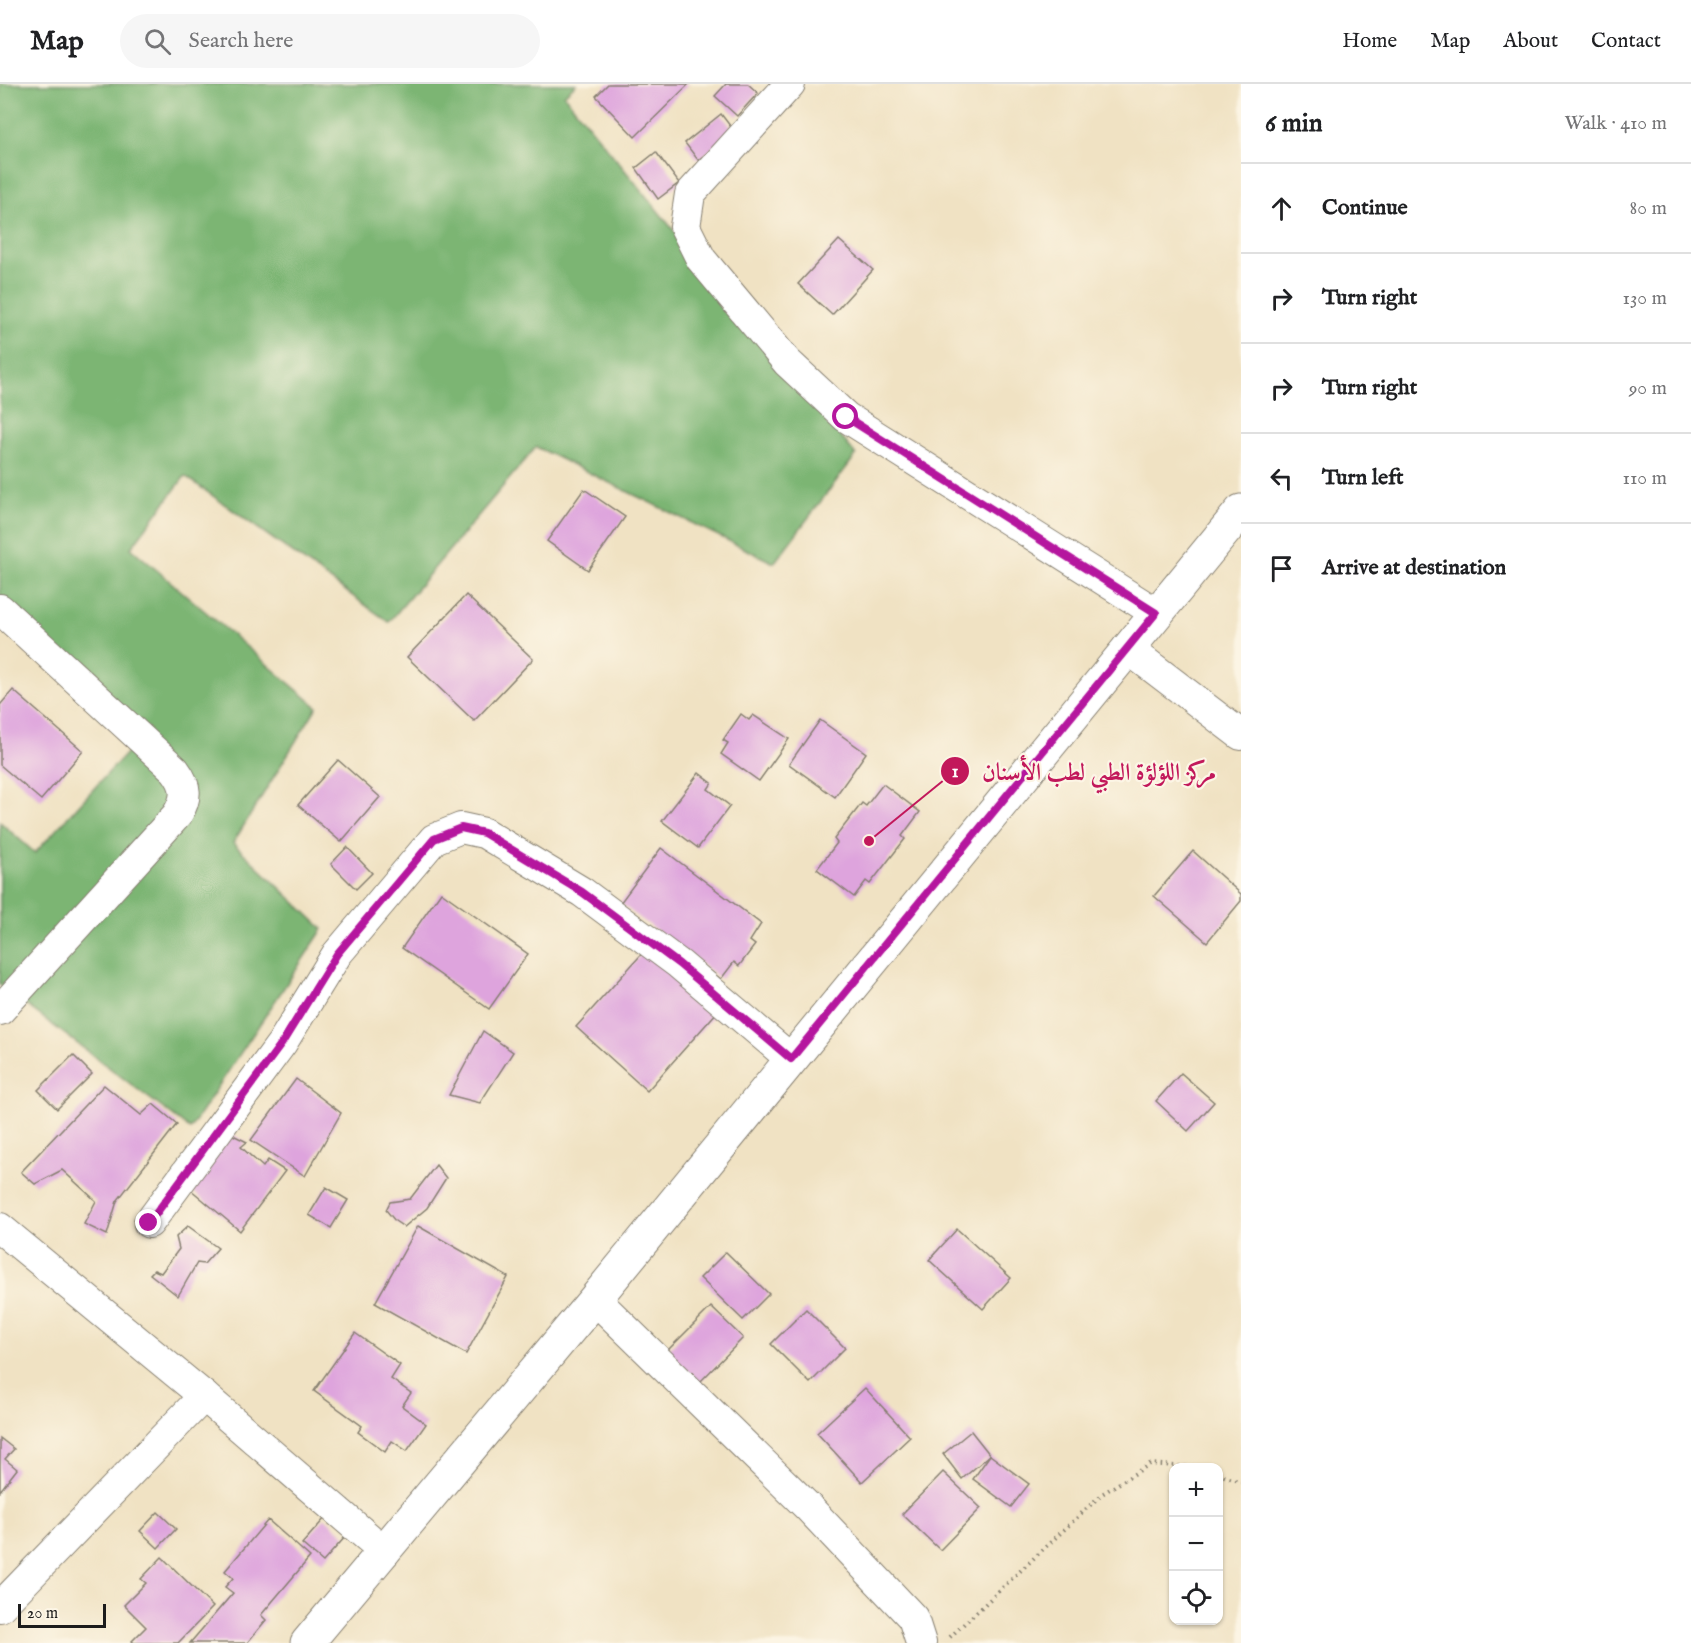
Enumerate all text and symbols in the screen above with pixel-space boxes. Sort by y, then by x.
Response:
search box [120,14,540,68]
text: Map [30,24,84,59]
icon: search [141,25,174,58]
text: Search here [189,27,293,55]
text: Home [1342,28,1397,55]
text: Map [1430,28,1470,55]
text: About [1503,28,1558,55]
text: Contact [1591,28,1661,55]
text: 6 min [1265,107,1323,140]
text: Walk · 410 m [1564,111,1667,136]
icon: ahead [1265,192,1298,225]
text: Continue [1322,194,1408,222]
text: 80 m [1630,196,1667,221]
icon: right [1265,282,1298,315]
text: Turn right [1322,284,1417,312]
text: 130 m [1622,286,1667,311]
icon: right [1265,372,1298,405]
text: Turn right [1322,374,1417,402]
text: 90 m [1629,376,1667,401]
route start [832,403,858,429]
icon: left [1265,462,1298,495]
text: Turn left [1322,464,1404,492]
text: 110 m [1623,466,1667,491]
icon: arrive [1265,552,1298,585]
text: Arrive at destination [1322,554,1506,582]
callout: مركز اللؤلؤة الطبي لطب الأسنان [940,750,1228,792]
text: مركز اللؤلؤة الطبي لطب الأسنان [982,754,1216,794]
text: 1 [952,761,959,784]
route end [135,1209,161,1235]
map controls [1169,1463,1223,1625]
button: + [1169,1463,1223,1517]
button: − [1169,1517,1223,1571]
button: locate [1169,1571,1223,1625]
scale bar [18,1601,106,1628]
text: 20 m [27,1604,58,1624]

